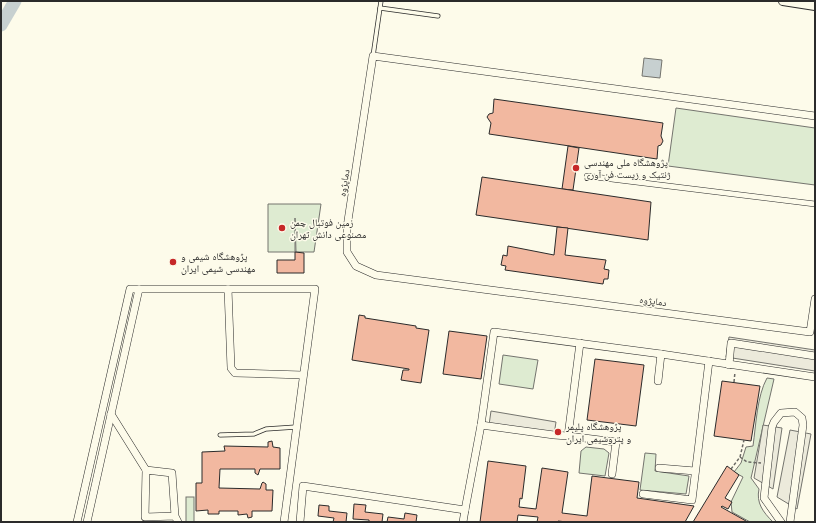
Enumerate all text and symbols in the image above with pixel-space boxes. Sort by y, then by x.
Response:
place label: پژوهشگاه ملی مهندسی ژنتیک و زیست فن آوری [584,157,671,181]
marker: پژوهشگاه ملی مهندسی ژنتیک و زیست فن آوری [571,163,581,173]
street label: دماپژوه [336,169,353,198]
place label: زمین فوتبال چمن مصنوعی دانش تهران [290,217,367,241]
marker: زمین فوتبال چمن مصنوعی دانش تهران [277,223,287,233]
place label: پژوهشگاه شیمی و مهندسی شیمی ایران [181,251,256,275]
marker: پژوهشگاه شیمی و مهندسی شیمی ایران [168,257,178,267]
street label: دماپژوه [639,294,667,309]
place label: پژوهشگاه پلیمر و پتروشیمی ایران [565,421,632,445]
marker: پژوهشگاه پلیمر و پتروشیمی ایران [553,427,563,437]

